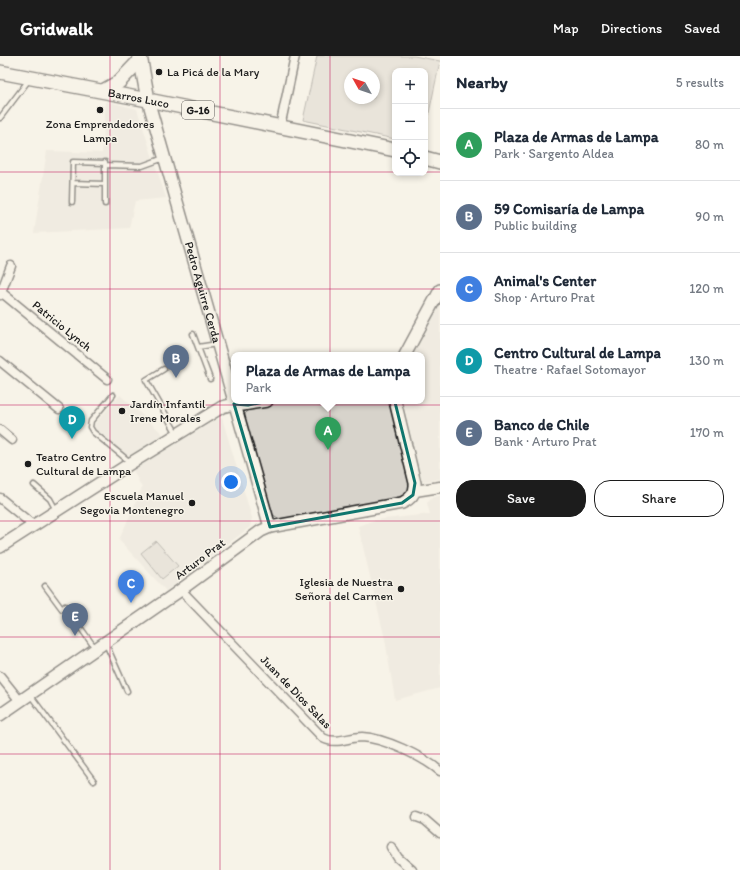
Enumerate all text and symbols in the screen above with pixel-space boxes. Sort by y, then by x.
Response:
text: Gridwalk [20,17,93,40]
text: Map [553,20,579,37]
text: Directions [601,20,662,37]
text: Saved [684,20,720,37]
place label: La Picá de la Mary [167,65,260,79]
marker: La Picá de la Mary [154,67,164,77]
north arrow [344,68,380,104]
map controls [392,68,428,176]
button: + [392,68,428,104]
text: Nearby [456,72,508,92]
text: 5 results [676,75,724,90]
street label: Barros Luco [107,86,170,111]
road number: G-16 [182,101,214,119]
button: − [392,104,428,140]
marker: Zona Emprendedores Lampa [95,105,105,115]
place label: Zona Emprendedores Lampa [46,117,154,145]
text: Plaza de Armas de Lampa [494,128,659,146]
text: A [465,137,473,152]
text: 80 m [695,137,724,152]
button: locate [392,140,428,176]
text: Park · Sargento Aldea [494,146,614,161]
text: 59 Comisaría de Lampa [494,200,644,218]
text: B [465,209,473,224]
text: 90 m [695,209,724,224]
text: Public building [494,218,577,233]
street label: Pedro Aguirre Cerda [182,240,224,345]
text: Animal's Center [494,272,596,290]
text: C [465,281,473,296]
text: 120 m [689,281,724,296]
text: Shop · Arturo Prat [494,290,595,305]
street label: Patricio Lynch [30,298,95,355]
text: Centro Cultural de Lampa [494,344,661,362]
pin: B [163,345,189,378]
popup [231,352,425,404]
text: D [465,353,473,368]
text: 130 m [689,353,724,368]
text: Plaza de Armas de Lampa [246,362,410,380]
text: Theatre · Rafael Sotomayor [494,362,646,377]
text: Park [246,380,271,395]
place label: Jardín Infantil Irene Morales [130,397,206,425]
pin: D [59,406,85,439]
marker: Jardín Infantil Irene Morales [117,406,127,416]
text: Banco de Chile [494,416,590,434]
pin: A [315,417,341,450]
text: E [465,425,473,440]
text: 170 m [690,425,724,440]
text: Bank · Arturo Prat [494,434,597,449]
place label: Teatro Centro Cultural de Lampa [36,450,132,478]
marker: Teatro Centro Cultural de Lampa [23,459,33,469]
your location [221,472,241,492]
button: Save [456,480,586,517]
button: Share [594,480,724,517]
place label: Escuela Manuel Segovia Montenegro [80,489,185,517]
marker: Escuela Manuel Segovia Montenegro [187,498,197,508]
street label: Arturo Prat [172,535,228,582]
pin: C [118,570,144,603]
place label: Iglesia de Nuestra Señora del Carmen [295,575,394,603]
marker: Iglesia de Nuestra Señora del Carmen [396,584,406,594]
pin: E [62,603,88,636]
street label: Juan de Dios Salas [258,653,334,731]

